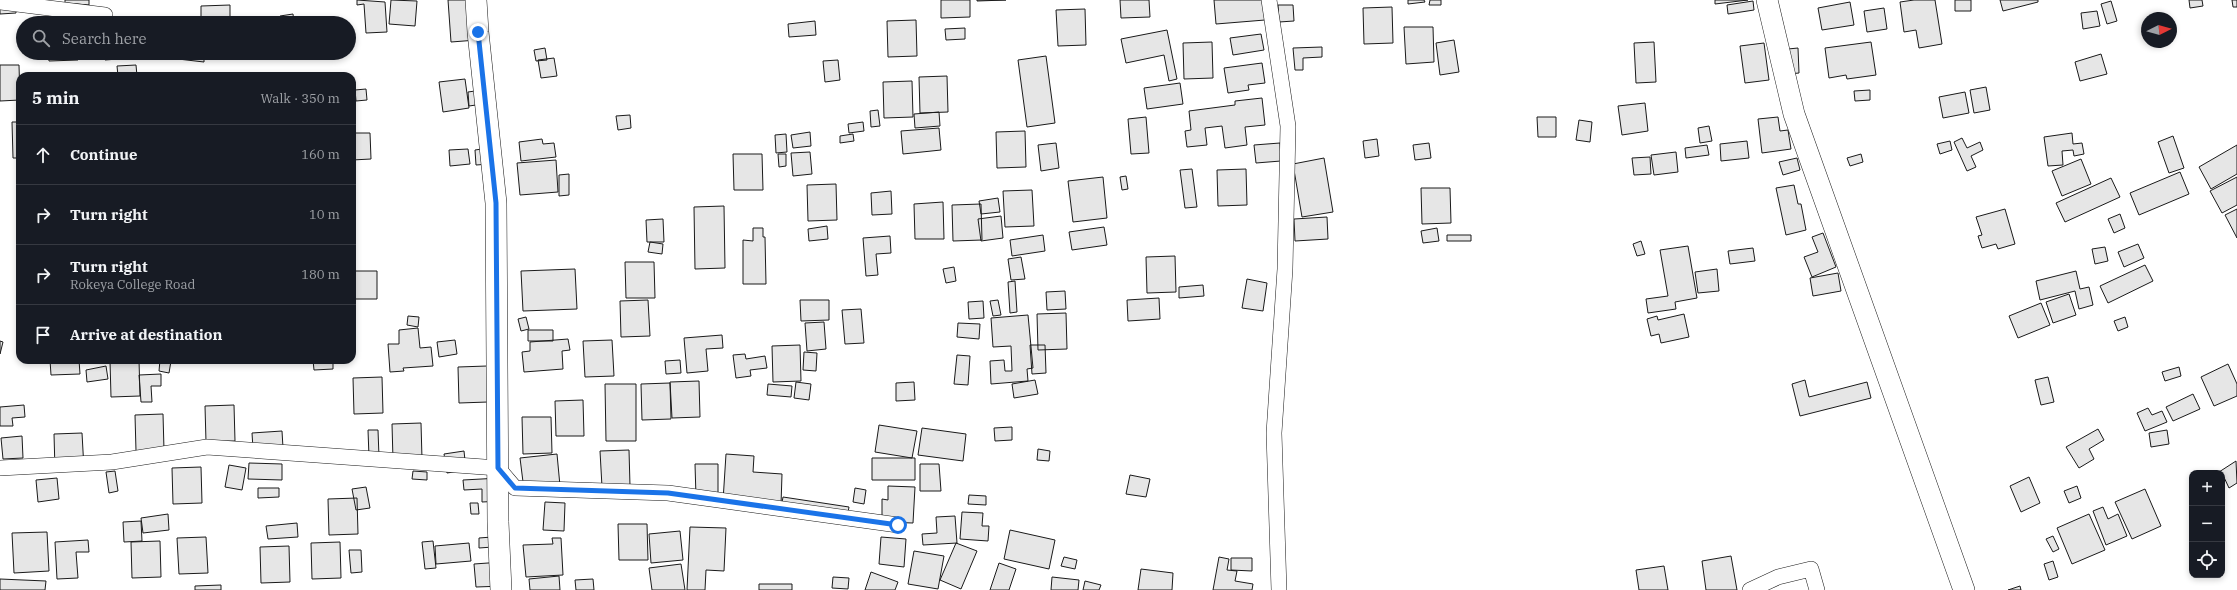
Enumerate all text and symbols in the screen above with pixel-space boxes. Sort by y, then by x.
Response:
north arrow [2141,12,2177,48]
search box [16,16,356,60]
route end [469,23,487,41]
icon: search [30,27,52,49]
text: Search here [62,29,147,48]
text: 5 min [32,87,80,109]
text: Walk · 350 m [261,90,340,107]
icon: ahead [32,144,54,166]
text: Continue [70,145,137,164]
text: 160 m [301,146,340,163]
icon: right [32,204,54,226]
text: Turn right [70,205,148,224]
text: 10 m [309,206,340,223]
text: Turn right [70,257,148,276]
icon: right [32,264,54,286]
text: 180 m [301,266,340,283]
text: Rokeya College Road [70,276,195,293]
icon: arrive [32,324,54,346]
text: Arrive at destination [70,325,222,344]
map controls [2189,470,2225,578]
button: + [2189,470,2225,506]
button: − [2189,506,2225,542]
route start [889,516,907,534]
button: locate [2189,542,2225,578]

